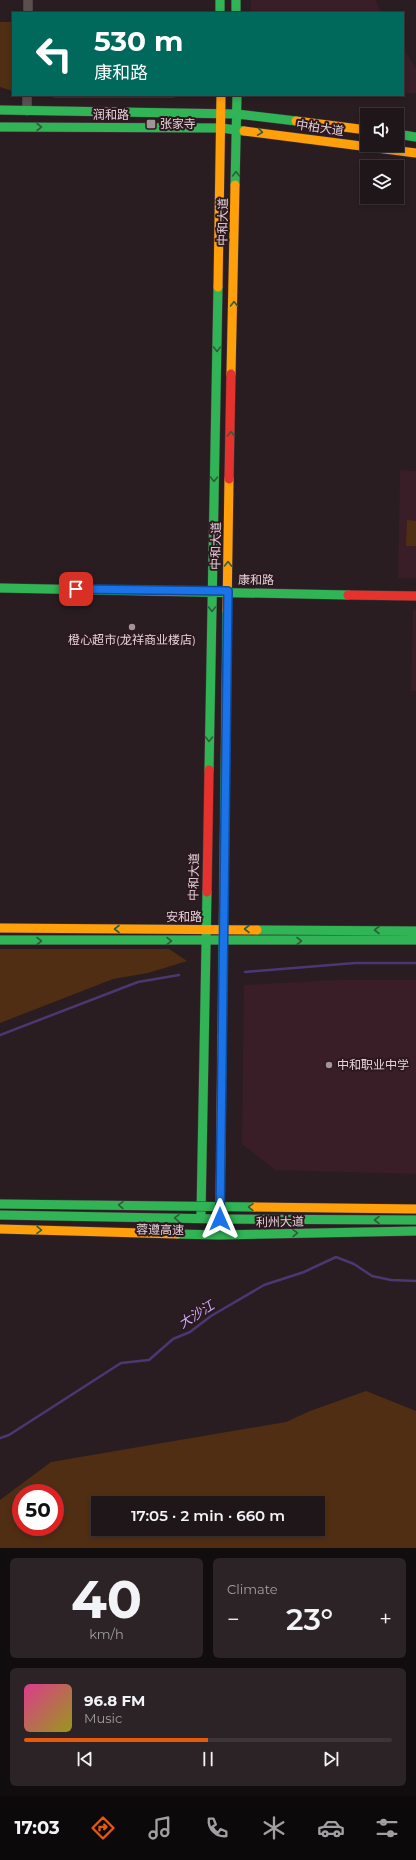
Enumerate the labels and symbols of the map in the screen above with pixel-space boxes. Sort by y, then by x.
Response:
street label: 润和路 [93,107,129,122]
place label: 张家寺 [160,116,196,131]
street label: 中柏大道 [295,117,345,138]
marker: 张家寺 [145,118,157,130]
one-way arrow [36,123,42,131]
one-way arrow [257,128,263,137]
one-way arrow [232,171,240,177]
street label: 中和大道 [215,198,230,246]
one-way arrow [229,301,238,307]
one-way arrow [213,346,221,352]
one-way arrow [227,431,235,437]
one-way arrow [210,476,218,482]
street label: 中和大道 [208,522,223,570]
one-way arrow [224,561,232,567]
pin [59,572,93,606]
street label: 康和路 [238,572,274,587]
one-way arrow [208,606,216,612]
marker: 橙心超市(龙祥商业楼店) [127,622,137,632]
place label: 橙心超市(龙祥商业楼店) [68,632,196,647]
one-way arrow [205,736,213,742]
street label: 中和大道 [186,853,201,901]
street label: 安和路 [166,909,202,924]
one-way arrow [114,925,120,933]
one-way arrow [244,925,250,933]
one-way arrow [374,926,380,934]
one-way arrow [36,937,42,945]
one-way arrow [166,937,172,945]
one-way arrow [296,937,302,945]
place label: 中和职业中学 [337,1057,409,1072]
marker: 中和职业中学 [324,1060,334,1070]
position arrow [199,1198,241,1240]
one-way arrow [118,1201,124,1209]
one-way arrow [248,1203,254,1211]
one-way arrow [174,1214,180,1222]
street label: 利州大道 [256,1214,304,1229]
one-way arrow [374,1216,380,1224]
street label: 蓉遵高速 [136,1222,184,1237]
one-way arrow [36,1226,42,1234]
one-way arrow [292,1229,298,1238]
water label: 大沙江 [175,1296,218,1331]
speed limit sign: 50 [12,1484,64,1536]

